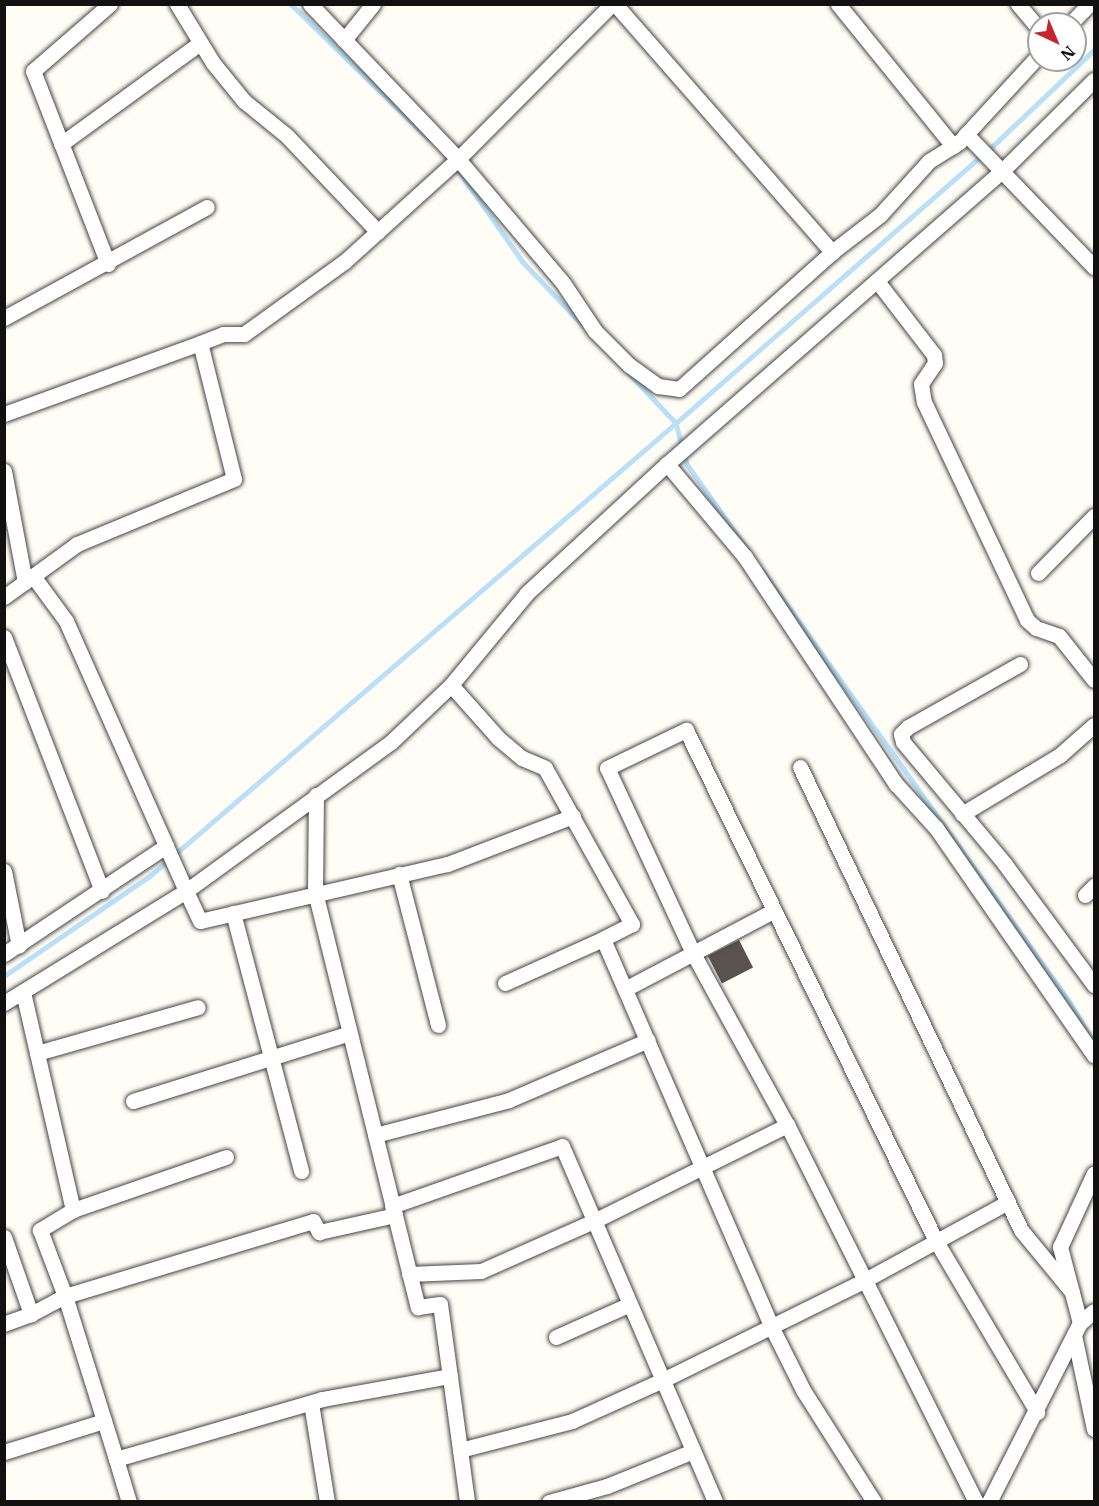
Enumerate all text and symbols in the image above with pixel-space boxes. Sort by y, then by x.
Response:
north arrow [1027,12,1087,72]
text: N [1057,42,1080,65]

